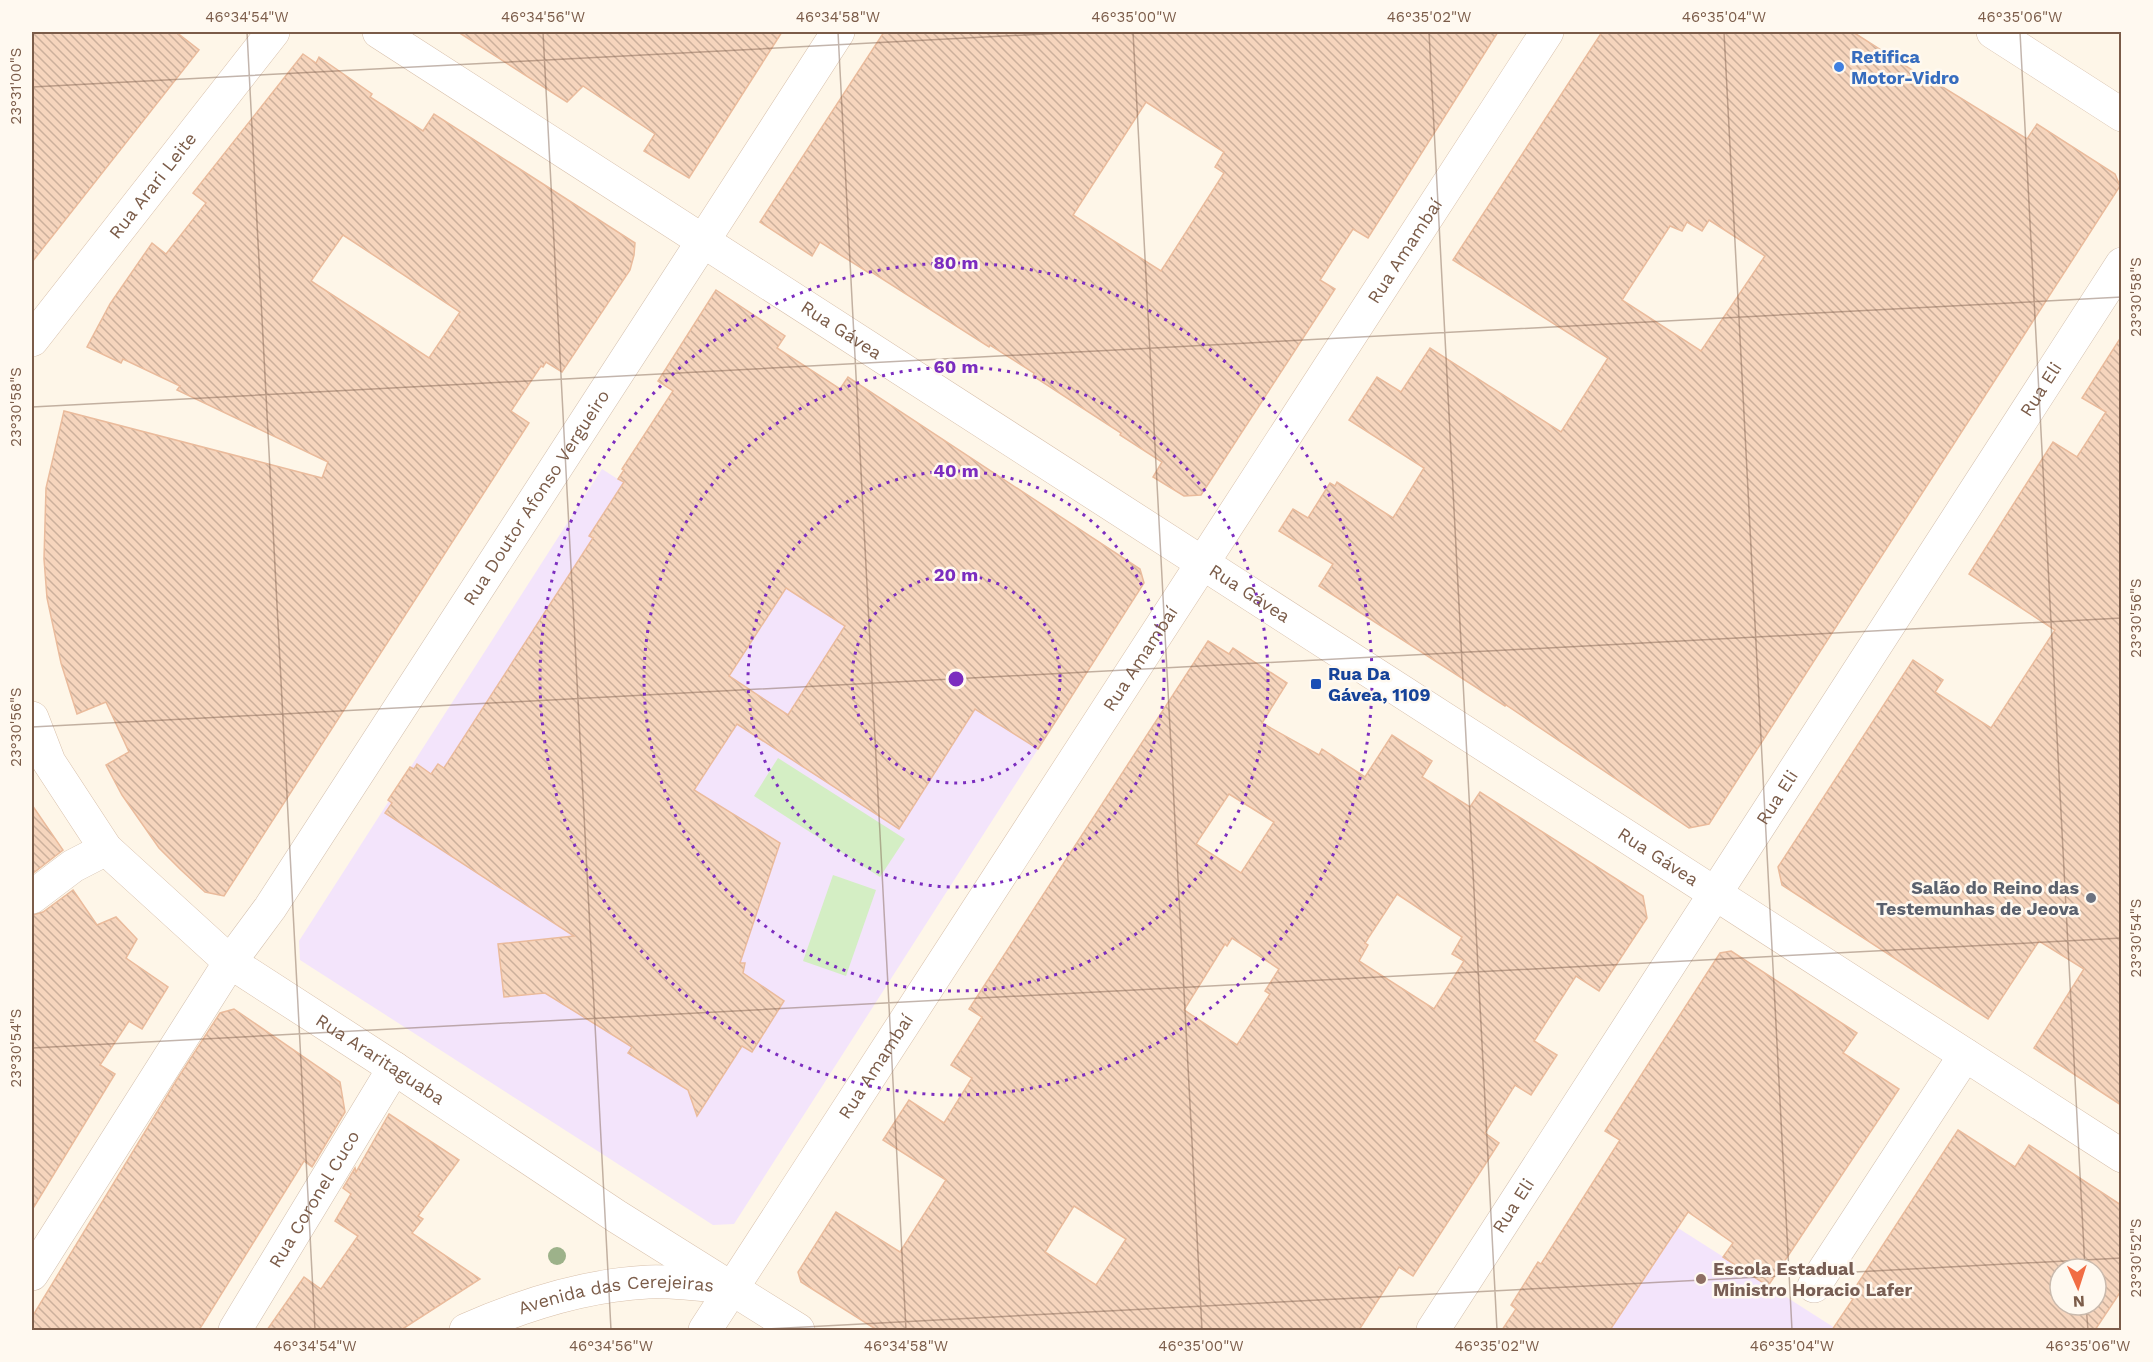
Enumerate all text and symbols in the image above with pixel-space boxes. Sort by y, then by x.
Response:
text: 46°34'54"W [205,8,289,26]
text: 46°34'56"W [501,8,585,26]
text: 46°34'58"W [796,8,880,26]
text: 46°35'00"W [1091,8,1177,26]
text: 46°35'02"W [1387,8,1471,26]
text: 46°35'04"W [1682,8,1766,26]
text: 46°35'06"W [1977,8,2063,26]
place label: Retifica Motor-Vidro [1851,46,1960,88]
text: 23°31'00"S [7,48,25,124]
marker: Retifica Motor-Vidro [1832,60,1846,74]
street label: Rua Arari Leite [104,128,200,243]
street label: Rua Amambaí [1363,194,1446,307]
text: 80 m [934,252,978,273]
text: 23°30'58"S [2127,257,2145,337]
street label: Rua Gávea [797,296,886,363]
text: 60 m [934,356,978,377]
street label: Rua Eli [2015,358,2066,420]
text: 23°30'58"S [7,367,25,447]
street label: Rua Doutor Afonso Vergueiro [458,386,614,609]
text: 40 m [933,460,979,481]
street label: Rua Gávea [1206,559,1294,627]
text: 20 m [934,564,978,585]
text: 23°30'56"S [2127,578,2145,658]
street label: Rua Amambaí [1098,602,1182,715]
place label: Rua Da Gávea, 1109 [1328,663,1431,705]
centre of rings [946,669,966,689]
marker: Rua Da Gávea, 1109 [1309,677,1323,691]
text: 23°30'56"S [7,687,25,767]
street label: Rua Eli [1751,766,1802,828]
street label: Rua Gávea [1614,823,1703,890]
place label: Salão do Reino das Testemunhas de Jeova [1876,877,2080,919]
marker: Salão do Reino das Testemunhas de Jeova [2084,891,2098,905]
text: 23°30'54"S [2127,899,2145,977]
text: 23°30'54"S [7,1009,25,1087]
street label: Rua Araritaguaba [312,1009,449,1109]
street label: Rua Amambaí [834,1010,917,1123]
street label: Rua Coronel Cuco [264,1126,364,1271]
street label: Rua Eli [1488,1174,1538,1237]
text: 23°30'52"S [2127,1218,2145,1298]
north arrow [2048,1257,2108,1317]
place label: Escola Estadual Ministro Horacio Lafer [1713,1258,1912,1300]
street label: Avenida das Cerejeiras [515,1271,715,1319]
marker: Escola Estadual Ministro Horacio Lafer [1694,1272,1708,1286]
text: N [2072,1292,2085,1311]
text: 46°34'54"W [273,1337,357,1355]
text: 46°34'56"W [569,1337,653,1355]
text: 46°34'58"W [864,1337,948,1355]
text: 46°35'00"W [1158,1337,1244,1355]
text: 46°35'02"W [1455,1337,1539,1355]
text: 46°35'04"W [1750,1337,1834,1355]
text: 46°35'06"W [2045,1337,2131,1355]

